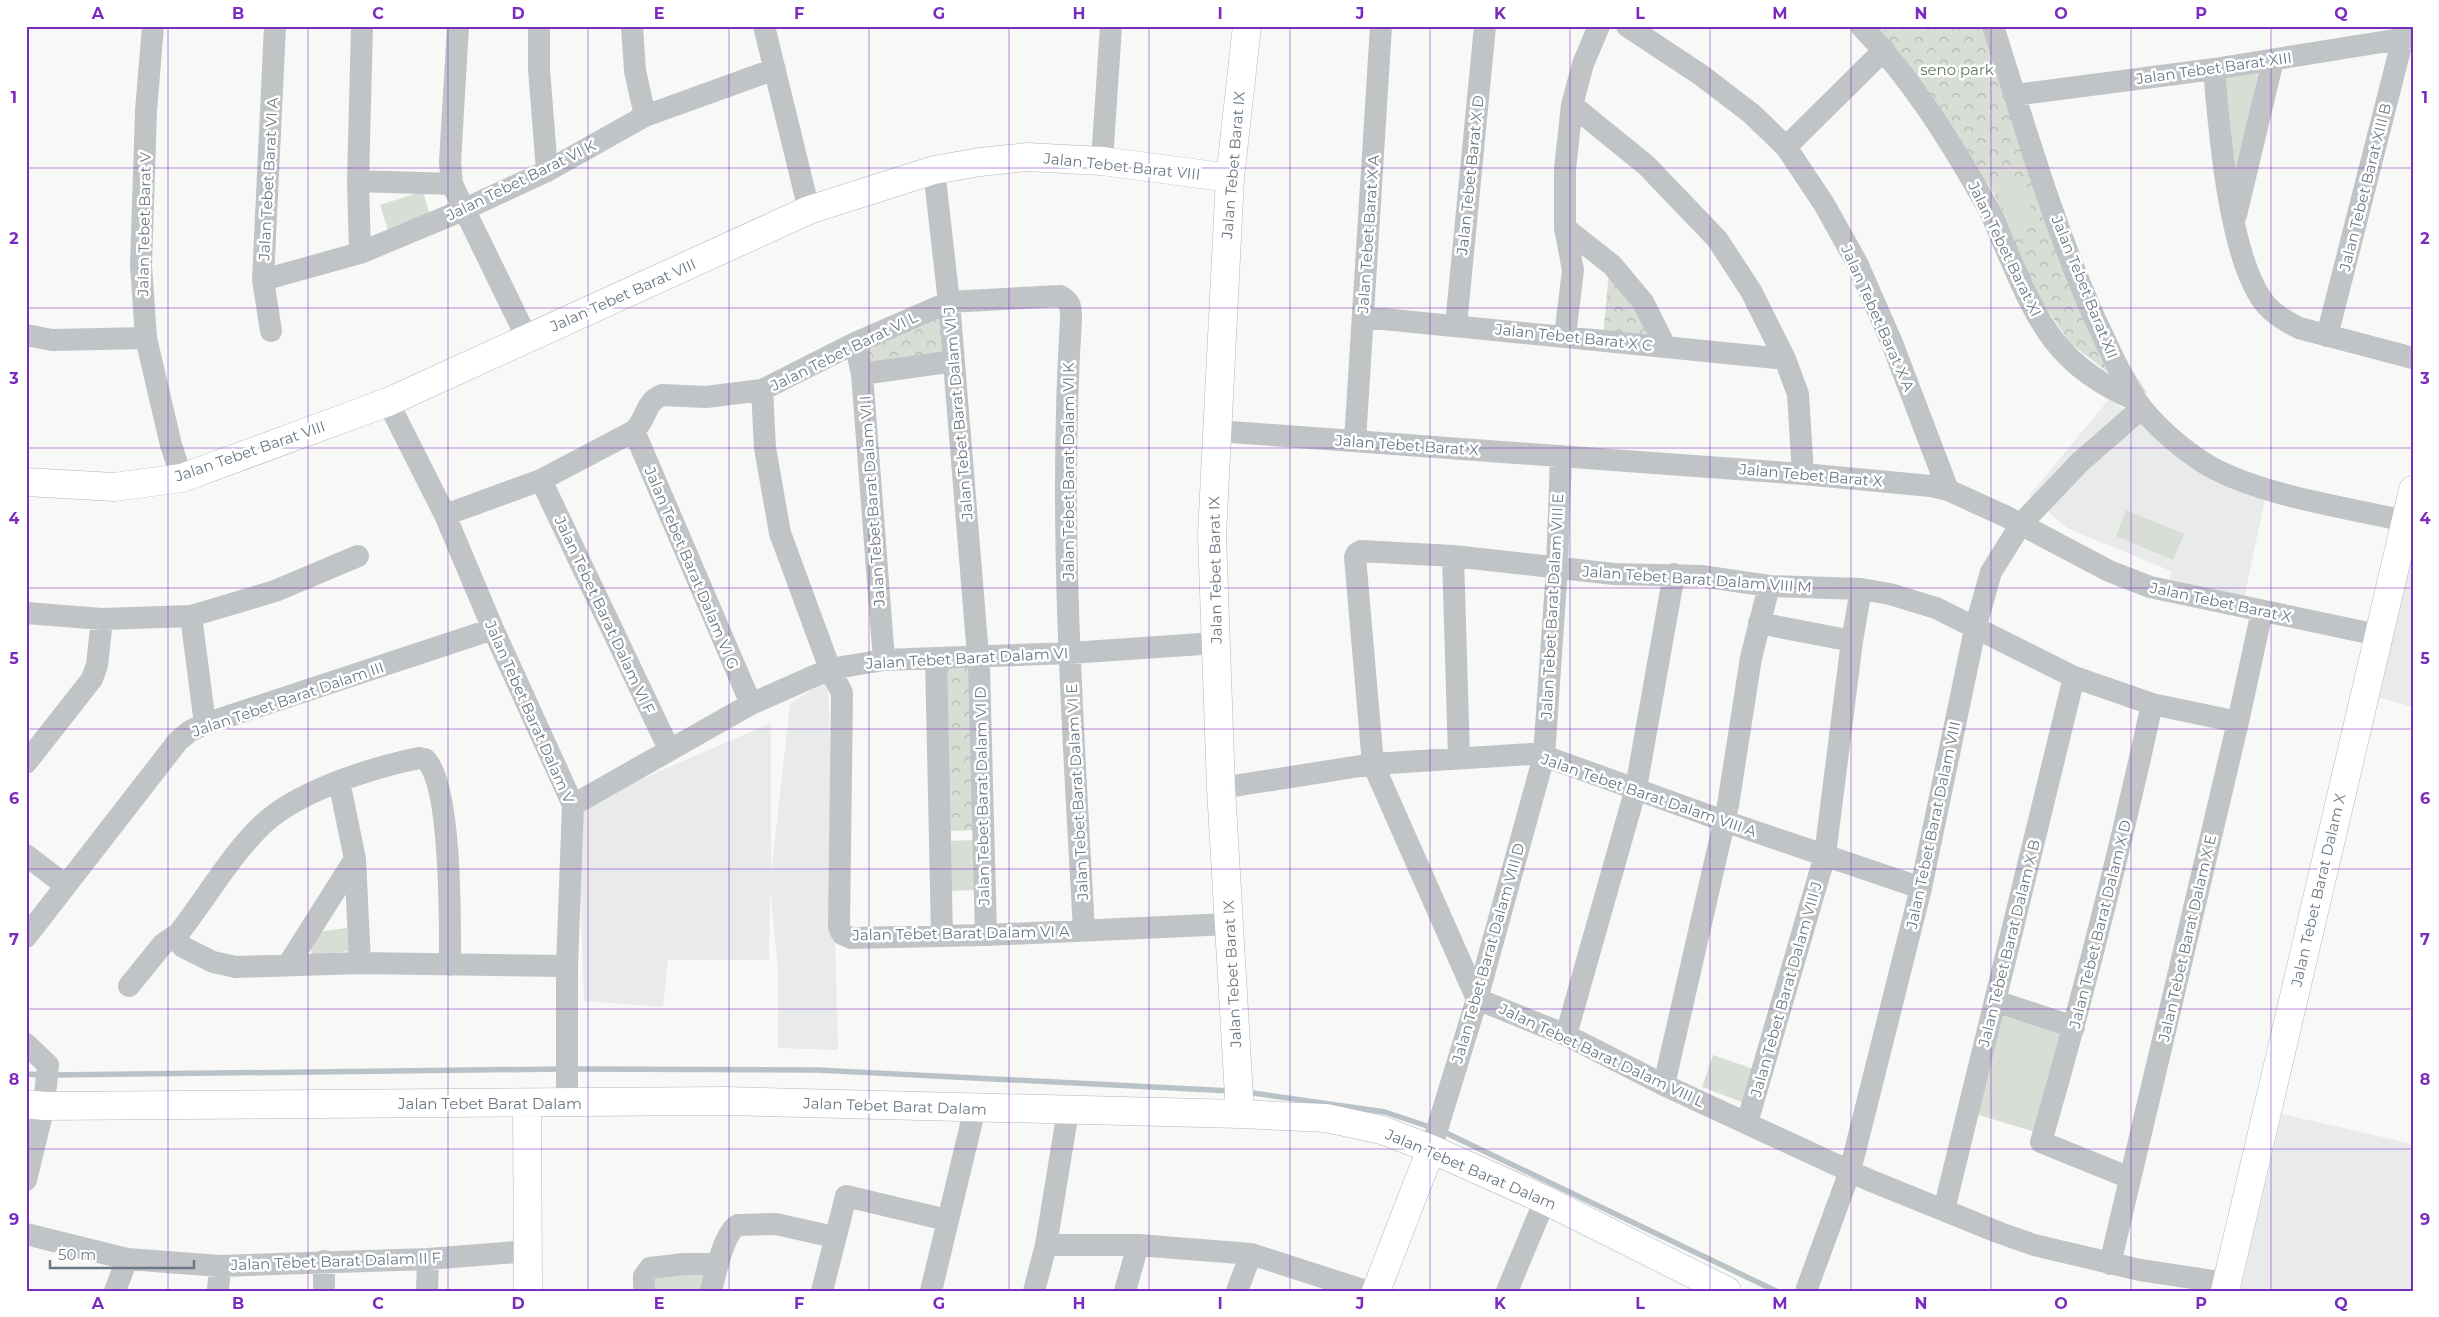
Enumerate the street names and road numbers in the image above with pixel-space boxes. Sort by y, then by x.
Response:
street label: Jalan Tebet Barat XIII [2134,48,2293,88]
street label: Jalan Tebet Barat IX [1217,90,1249,241]
street label: Jalan Tebet Barat X D [1452,94,1488,257]
street label: Jalan Tebet Barat VI A [254,97,282,262]
street label: Jalan Tebet Barat XIII B [2335,101,2395,274]
street label: Jalan Tebet Barat VI K [443,136,599,225]
street label: Jalan Tebet Barat VIII [1042,148,1201,184]
street label: Jalan Tebet Barat V [133,151,155,297]
street label: Jalan Tebet Barat X A [1353,154,1383,315]
street label: Jalan Tebet Barat XI [1964,177,2046,320]
street label: Jalan Tebet Barat XII [2047,212,2122,361]
street label: Jalan Tebet Barat X A [1837,241,1919,394]
street label: Jalan Tebet Barat VIII [546,254,699,336]
street label: Jalan Tebet Barat Dalam VI J [939,306,977,521]
street label: Jalan Tebet Barat VI L [766,307,921,395]
street label: Jalan Tebet Barat X C [1493,319,1654,355]
street label: Jalan Tebet Barat Dalam VI K [1059,362,1078,581]
street label: Jalan Tebet Barat Dalam VI I [855,395,889,608]
street label: Jalan Tebet Barat VIII [171,416,328,486]
street label: Jalan Tebet Barat X [1334,430,1479,459]
street label: Jalan Tebet Barat X [1738,459,1884,491]
street label: Jalan Tebet Barat Dalam VI G [640,463,743,672]
street label: Jalan Tebet Barat Dalam VIII E [1537,493,1567,720]
street label: Jalan Tebet Barat IX [1204,496,1226,645]
street label: Jalan Tebet Barat Dalam VI F [550,512,659,717]
street label: Jalan Tebet Barat Dalam VIII M [1581,561,1812,596]
street label: Jalan Tebet Barat X [2148,578,2293,626]
street label: Jalan Tebet Barat Dalam V [481,617,579,807]
street label: Jalan Tebet Barat Dalam VI [864,643,1069,673]
street label: Jalan Tebet Barat Dalam III [189,657,386,741]
street label: Jalan Tebet Barat Dalam VI E [1062,683,1092,902]
street label: Jalan Tebet Barat Dalam VI D [971,686,993,907]
street label: Jalan Tebet Barat Dalam VIII [1901,720,1964,931]
street label: Jalan Tebet Barat Dalam VIII A [1538,749,1759,841]
street label: Jalan Tebet Barat Dalam X [2286,791,2350,989]
street label: Jalan Tebet Barat Dalam X D [2065,818,2135,1031]
street label: Jalan Tebet Barat Dalam X E [2154,833,2220,1044]
street label: Jalan Tebet Barat Dalam X B [1974,837,2044,1050]
street label: Jalan Tebet Barat Dalam VIII D [1447,841,1529,1066]
street label: Jalan Tebet Barat Dalam VIII J [1746,879,1826,1100]
street label: Jalan Tebet Barat IX [1219,899,1245,1049]
street label: Jalan Tebet Barat Dalam VI A [851,922,1070,944]
street label: Jalan Tebet Barat Dalam VIII L [1495,999,1708,1111]
street label: Jalan Tebet Barat Dalam [802,1093,987,1119]
street label: Jalan Tebet Barat Dalam [397,1094,582,1113]
street label: Jalan Tebet Barat Dalam [1382,1124,1559,1214]
street label: Jalan Tebet Barat Dalam II F [230,1248,441,1274]

